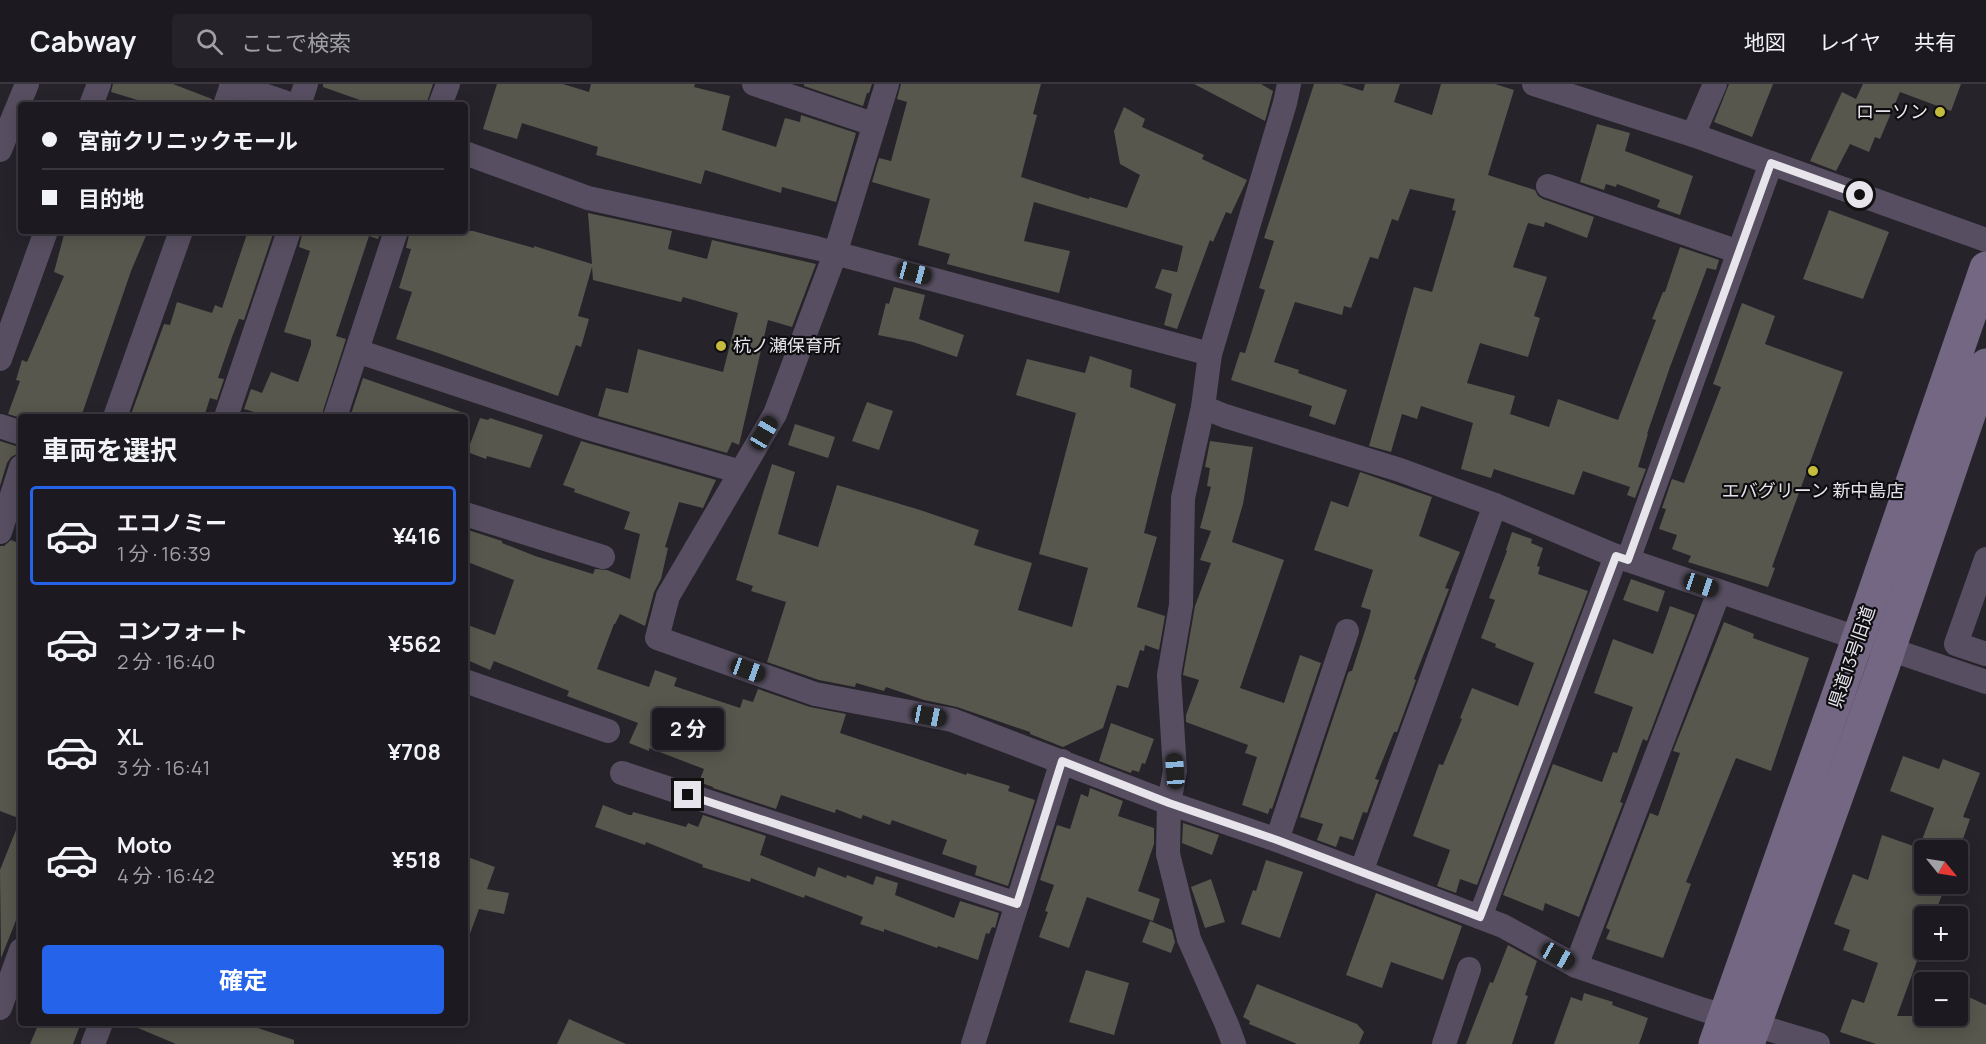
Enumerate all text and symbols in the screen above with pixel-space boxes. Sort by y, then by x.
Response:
search box [172,14,592,68]
text: Cabway [30,22,136,60]
icon: search [193,25,226,58]
text: ここで検索 [241,28,351,58]
text: 地図 [1744,28,1786,56]
text: レイヤ [1819,28,1881,56]
text: 共有 [1914,28,1956,56]
place label: ローソン [1856,99,1928,123]
marker: ローソン [1933,105,1947,119]
text: 宮前クリニックモール [78,126,298,156]
route start [1846,181,1873,208]
text: 目的地 [78,184,144,214]
car [894,260,934,286]
place label: 杭ノ瀬保育所 [733,333,841,357]
marker: 杭ノ瀬保育所 [714,339,728,353]
car [747,413,781,453]
text: 車両を選択 [42,431,177,468]
marker: エバグリーン 新中島店 [1806,464,1820,478]
place label: エバグリーン 新中島店 [1722,478,1904,502]
text: エコノミー [117,508,227,538]
icon: car [45,509,99,563]
text: ¥416 [392,521,441,551]
text: 1 分 · 16:39 [117,540,211,567]
car [1681,571,1721,599]
street label: 県道13号旧道 [1822,602,1880,711]
text: コンフォート [117,616,248,646]
icon: car [45,617,99,671]
text: ¥562 [388,629,441,659]
text: 2 分 · 16:40 [117,648,215,675]
car [728,655,768,685]
car [910,704,948,728]
callout: 2 分 [652,708,724,750]
text: 2 分 [670,715,706,742]
text: XL [117,722,143,752]
icon: car [45,725,99,779]
text: ¥708 [388,737,441,767]
car [1165,752,1185,790]
text: 3 分 · 16:41 [117,754,210,781]
route end [674,781,701,808]
text: Moto [117,830,172,860]
icon: car [45,833,99,887]
north arrow [1914,840,1968,894]
map controls [1914,840,1968,1026]
text: ¥518 [392,845,441,875]
text: 4 分 · 16:42 [117,862,215,889]
button: + [1914,906,1968,960]
car [1538,939,1578,973]
button: 確定 [42,945,444,1014]
button: − [1914,972,1968,1026]

